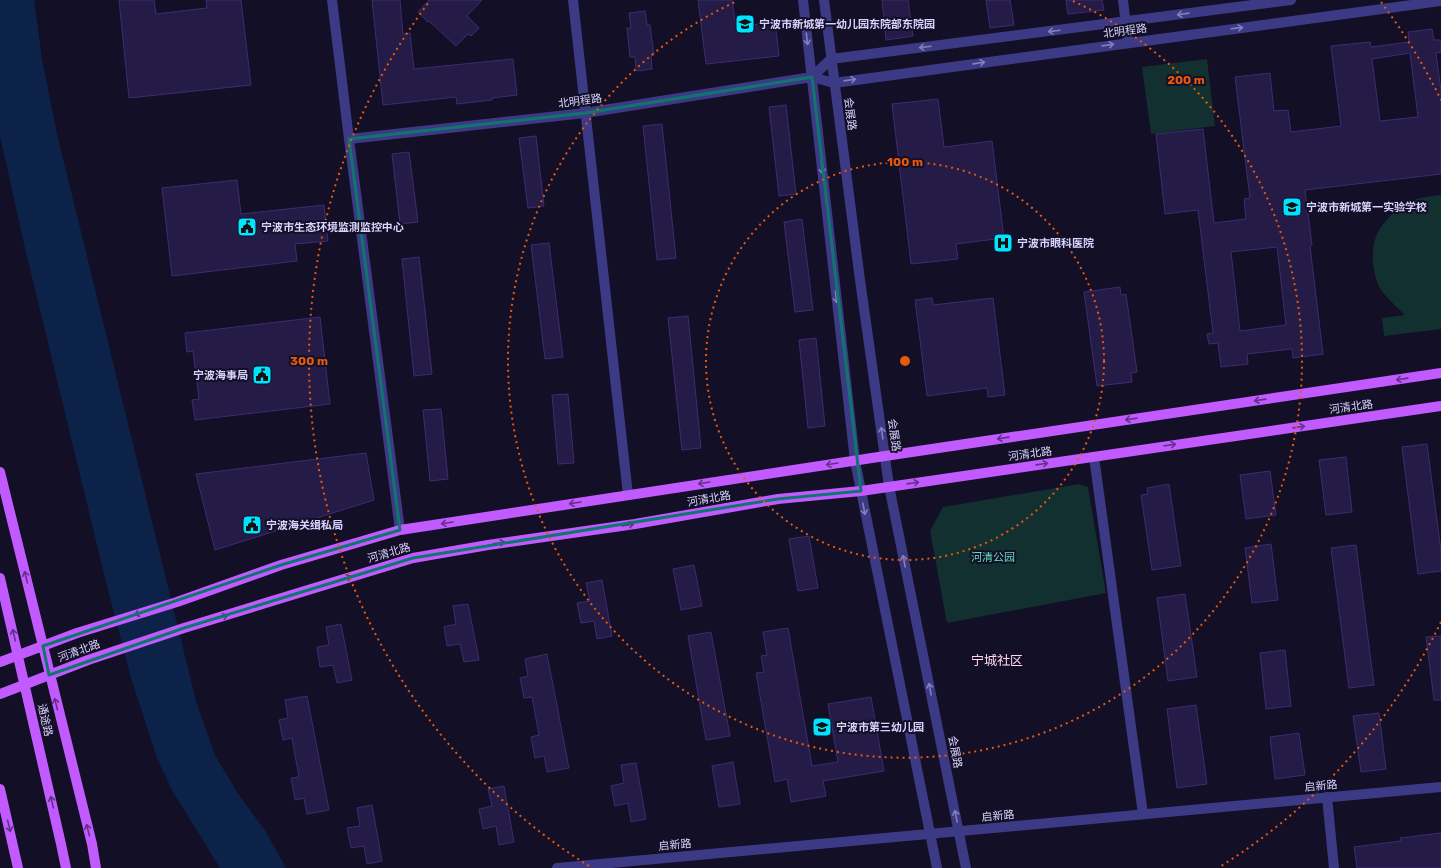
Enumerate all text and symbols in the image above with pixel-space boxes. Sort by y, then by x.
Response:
one-way arrow [1177,10,1190,18]
school or university icon: 宁波市新城第一幼儿园东院部东院园 [734,13,756,35]
place label: 宁波市新城第一幼儿园东院部东院园 [759,18,935,31]
street label: 北明程路 [1102,22,1148,40]
one-way arrow [1230,24,1243,32]
one-way arrow [1048,27,1061,35]
one-way arrow [804,32,811,45]
one-way arrow [1101,41,1114,49]
one-way arrow [919,43,932,51]
one-way arrow [972,59,985,67]
text: 200 m [1167,73,1205,87]
one-way arrow [843,76,856,84]
street label: 北明程路 [557,92,603,110]
street label: 会展路 [842,97,858,131]
text: 100 m [887,155,923,169]
one-way arrow [818,161,826,174]
school or university icon: 宁波市新城第一实验学校 [1281,196,1303,218]
place label: 宁波市新城第一实验学校 [1306,201,1427,214]
public building icon: 宁波市生态环境监测监控中心 [236,216,258,238]
place label: 宁波市生态环境监测监控中心 [261,221,404,234]
hospital icon: 宁波市眼科医院 [992,232,1014,254]
place label: 宁波市眼科医院 [1017,237,1094,250]
one-way arrow [832,290,840,303]
text: 300 m [290,354,328,368]
centre of rings [898,354,912,368]
public building icon: 宁波海事局 [251,364,273,386]
place label: 宁波海事局 [193,369,248,382]
one-way arrow [1396,375,1409,383]
one-way arrow [1254,396,1267,404]
street label: 河清北路 [1328,398,1374,416]
one-way arrow [1125,415,1138,423]
street label: 会展路 [885,418,903,452]
one-way arrow [1292,423,1305,431]
one-way arrow [878,427,886,440]
one-way arrow [997,434,1010,442]
one-way arrow [1163,441,1176,449]
street label: 河清北路 [1007,445,1053,463]
one-way arrow [826,460,839,468]
one-way arrow [1035,460,1048,468]
one-way arrow [698,479,711,487]
one-way arrow [906,479,919,487]
street label: 河清北路 [686,489,732,509]
one-way arrow [569,499,582,507]
one-way arrow [861,502,869,515]
public building icon: 宁波海关缉私局 [241,514,263,536]
place label: 宁波海关缉私局 [266,519,343,532]
one-way arrow [441,519,454,527]
one-way arrow [621,521,634,529]
one-way arrow [492,539,505,547]
street label: 河清北路 [366,541,412,565]
park label: 河清公园 [971,551,1015,564]
one-way arrow [900,555,908,568]
one-way arrow [22,571,29,584]
one-way arrow [339,574,352,581]
one-way arrow [134,610,146,618]
one-way arrow [215,612,227,620]
one-way arrow [9,629,17,642]
street label: 河清北路 [56,637,102,665]
district label: 宁城社区 [971,653,1023,668]
one-way arrow [926,683,934,696]
one-way arrow [52,698,60,711]
street label: 通途路 [35,702,55,738]
school or university icon: 宁波市第三幼儿园 [811,716,833,738]
place label: 宁波市第三幼儿园 [836,721,924,734]
street label: 会展路 [945,735,965,769]
street label: 启新路 [1304,778,1338,794]
one-way arrow [47,796,55,809]
street label: 启新路 [981,808,1015,824]
one-way arrow [951,810,959,823]
one-way arrow [6,820,14,833]
one-way arrow [84,824,91,837]
street label: 启新路 [658,837,692,853]

